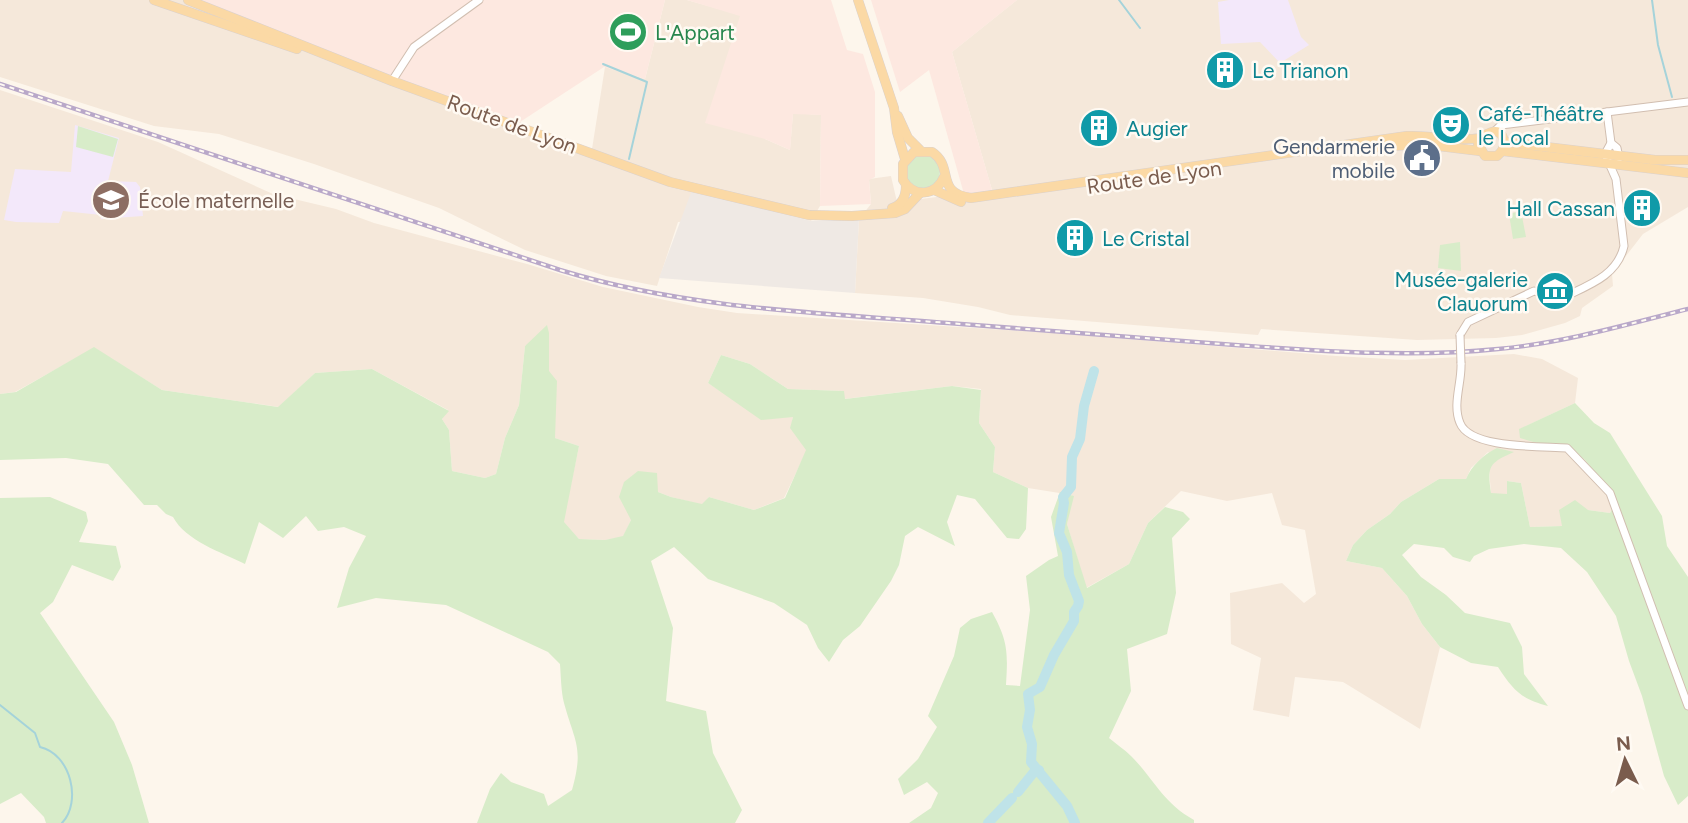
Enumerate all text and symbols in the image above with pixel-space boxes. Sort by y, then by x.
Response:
sports icon: L'Appart [607,11,649,53]
place label: L'Appart [655,20,735,45]
building icon: Le Trianon [1204,49,1246,91]
place label: Le Trianon [1252,58,1348,83]
street label: Route de Lyon [444,89,580,159]
place label: Café-Théâtre le Local [1478,101,1604,150]
theatre icon: Café-Théâtre le Local [1430,104,1472,146]
building icon: Augier [1078,107,1120,149]
place label: Augier [1126,116,1188,141]
place label: Gendarmerie mobile [1273,134,1395,183]
public building icon: Gendarmerie mobile [1401,137,1443,179]
street label: Route de Lyon [1085,155,1223,199]
school or university icon: École maternelle [90,179,132,221]
building icon: Hall Cassan [1621,187,1663,229]
place label: École maternelle [138,188,294,213]
place label: Hall Cassan [1506,196,1615,221]
building icon: Le Cristal [1054,217,1096,259]
place label: Le Cristal [1102,226,1190,251]
place label: Musée-galerie Clauorum [1394,267,1528,316]
museum icon: Musée-galerie Clauorum [1534,270,1576,312]
north arrow [1590,725,1660,795]
text: N [1615,731,1632,756]

